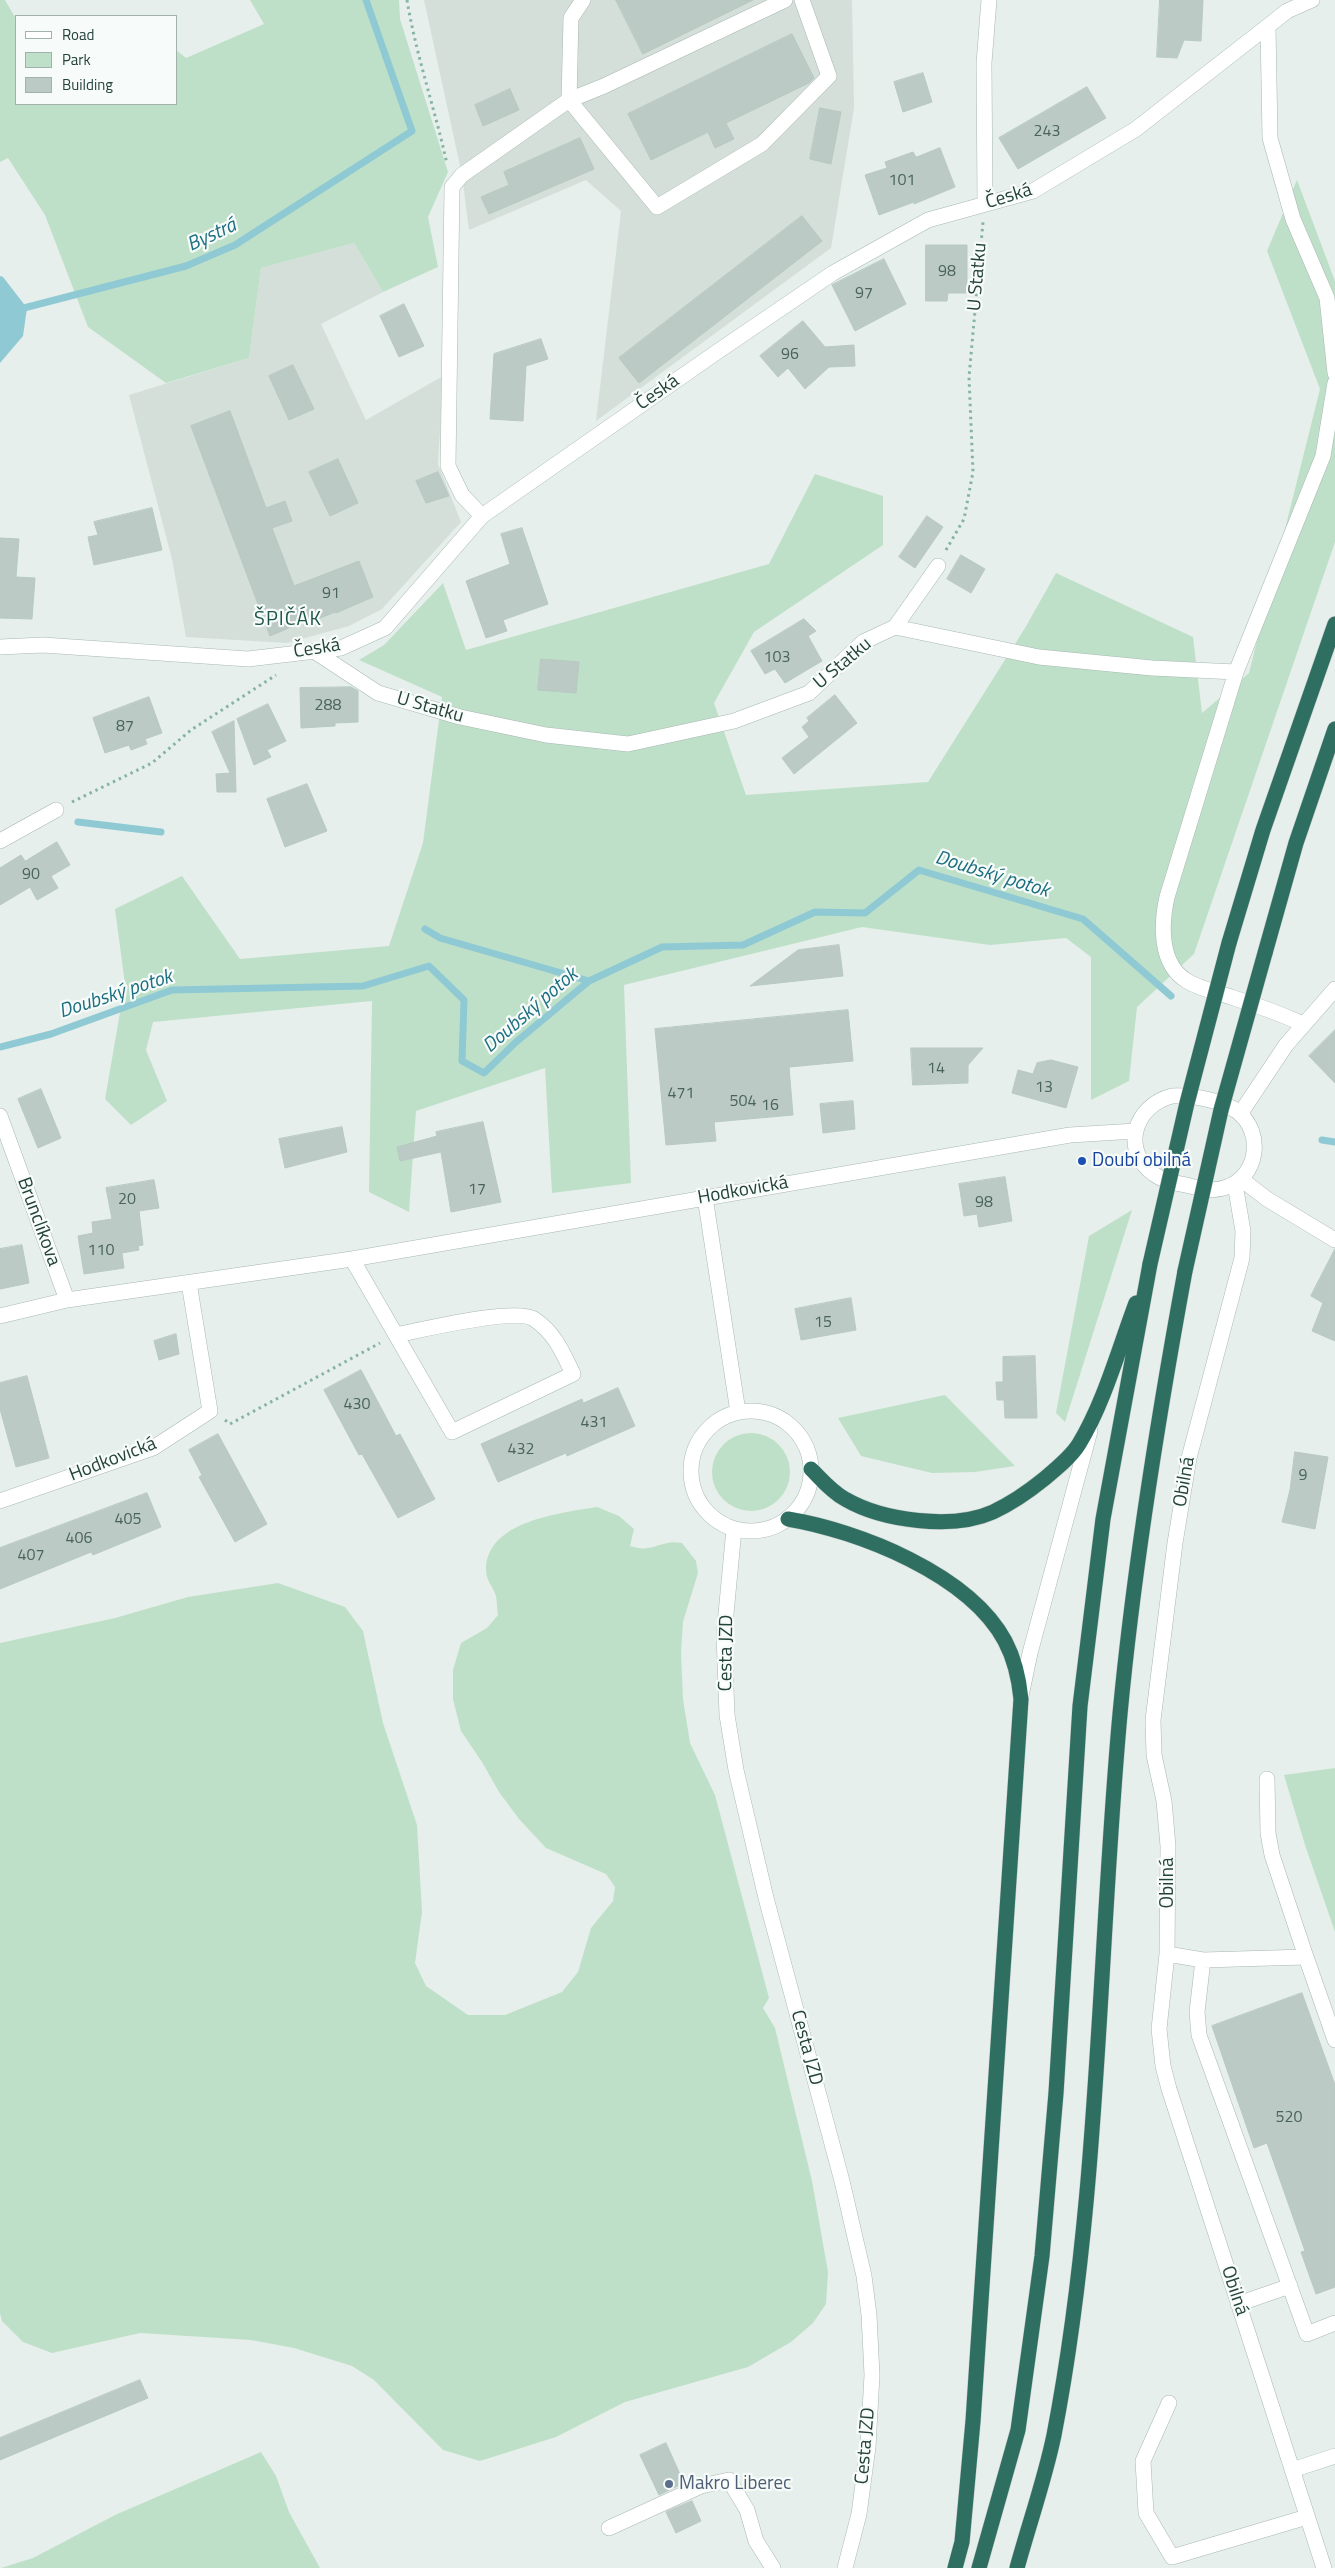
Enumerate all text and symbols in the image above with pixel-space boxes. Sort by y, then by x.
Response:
legend [15,15,178,105]
text: Road [62,23,94,46]
text: Park [62,48,91,71]
text: Building [62,73,113,96]
house number: 243 [1034,122,1060,142]
house number: 101 [889,171,915,191]
street label: Česká [983,179,1035,215]
water label: Bystrá [184,214,240,258]
street label: U Statku [964,242,992,312]
house number: 98 [938,262,956,282]
house number: 97 [855,284,873,304]
house number: 96 [781,345,799,365]
street label: Česká [632,370,684,416]
house number: 91 [322,584,340,604]
district label: ŠPIČÁK [253,608,323,632]
street label: U Statku [809,633,877,695]
street label: Česká [292,634,342,664]
house number: 103 [764,648,790,668]
street label: U Statku [394,688,466,728]
house number: 288 [315,696,341,716]
house number: 87 [116,717,134,737]
water label: Doubský potok [932,846,1052,904]
house number: 90 [22,865,40,885]
water label: Doubský potok [479,963,583,1059]
water label: Doubský potok [56,965,176,1025]
house number: 14 [927,1059,945,1079]
house number: 13 [1035,1078,1053,1098]
house number: 471 [668,1084,694,1104]
house number: 504 [730,1092,756,1112]
house number: 16 [761,1096,779,1116]
place label: Doubí obilná [1092,1150,1191,1172]
marker: Doubí obilná [1076,1155,1088,1167]
street label: Hodkovická [696,1172,790,1210]
street label: Brunclíkova [11,1174,65,1270]
house number: 17 [468,1180,486,1200]
house number: 20 [118,1190,136,1210]
house number: 98 [975,1193,993,1213]
house number: 110 [88,1241,114,1261]
house number: 15 [814,1313,832,1333]
house number: 430 [344,1395,370,1415]
house number: 431 [581,1413,607,1433]
street label: Hodkovická [66,1433,160,1487]
house number: 432 [508,1440,534,1460]
street label: Obilná [1169,1455,1201,1509]
house number: 9 [1299,1466,1307,1486]
house number: 405 [115,1510,141,1530]
house number: 406 [66,1529,92,1549]
house number: 407 [18,1546,44,1566]
street label: Cesta JZD [715,1614,739,1692]
street label: Obilná [1157,1858,1179,1908]
street label: Cesta JZD [785,2008,827,2088]
house number: 520 [1276,2108,1302,2128]
street label: Obilná [1215,2263,1253,2319]
street label: Cesta JZD [851,2407,881,2485]
place label: Makro Liberec [679,2473,791,2495]
marker: Makro Liberec [663,2478,675,2490]

